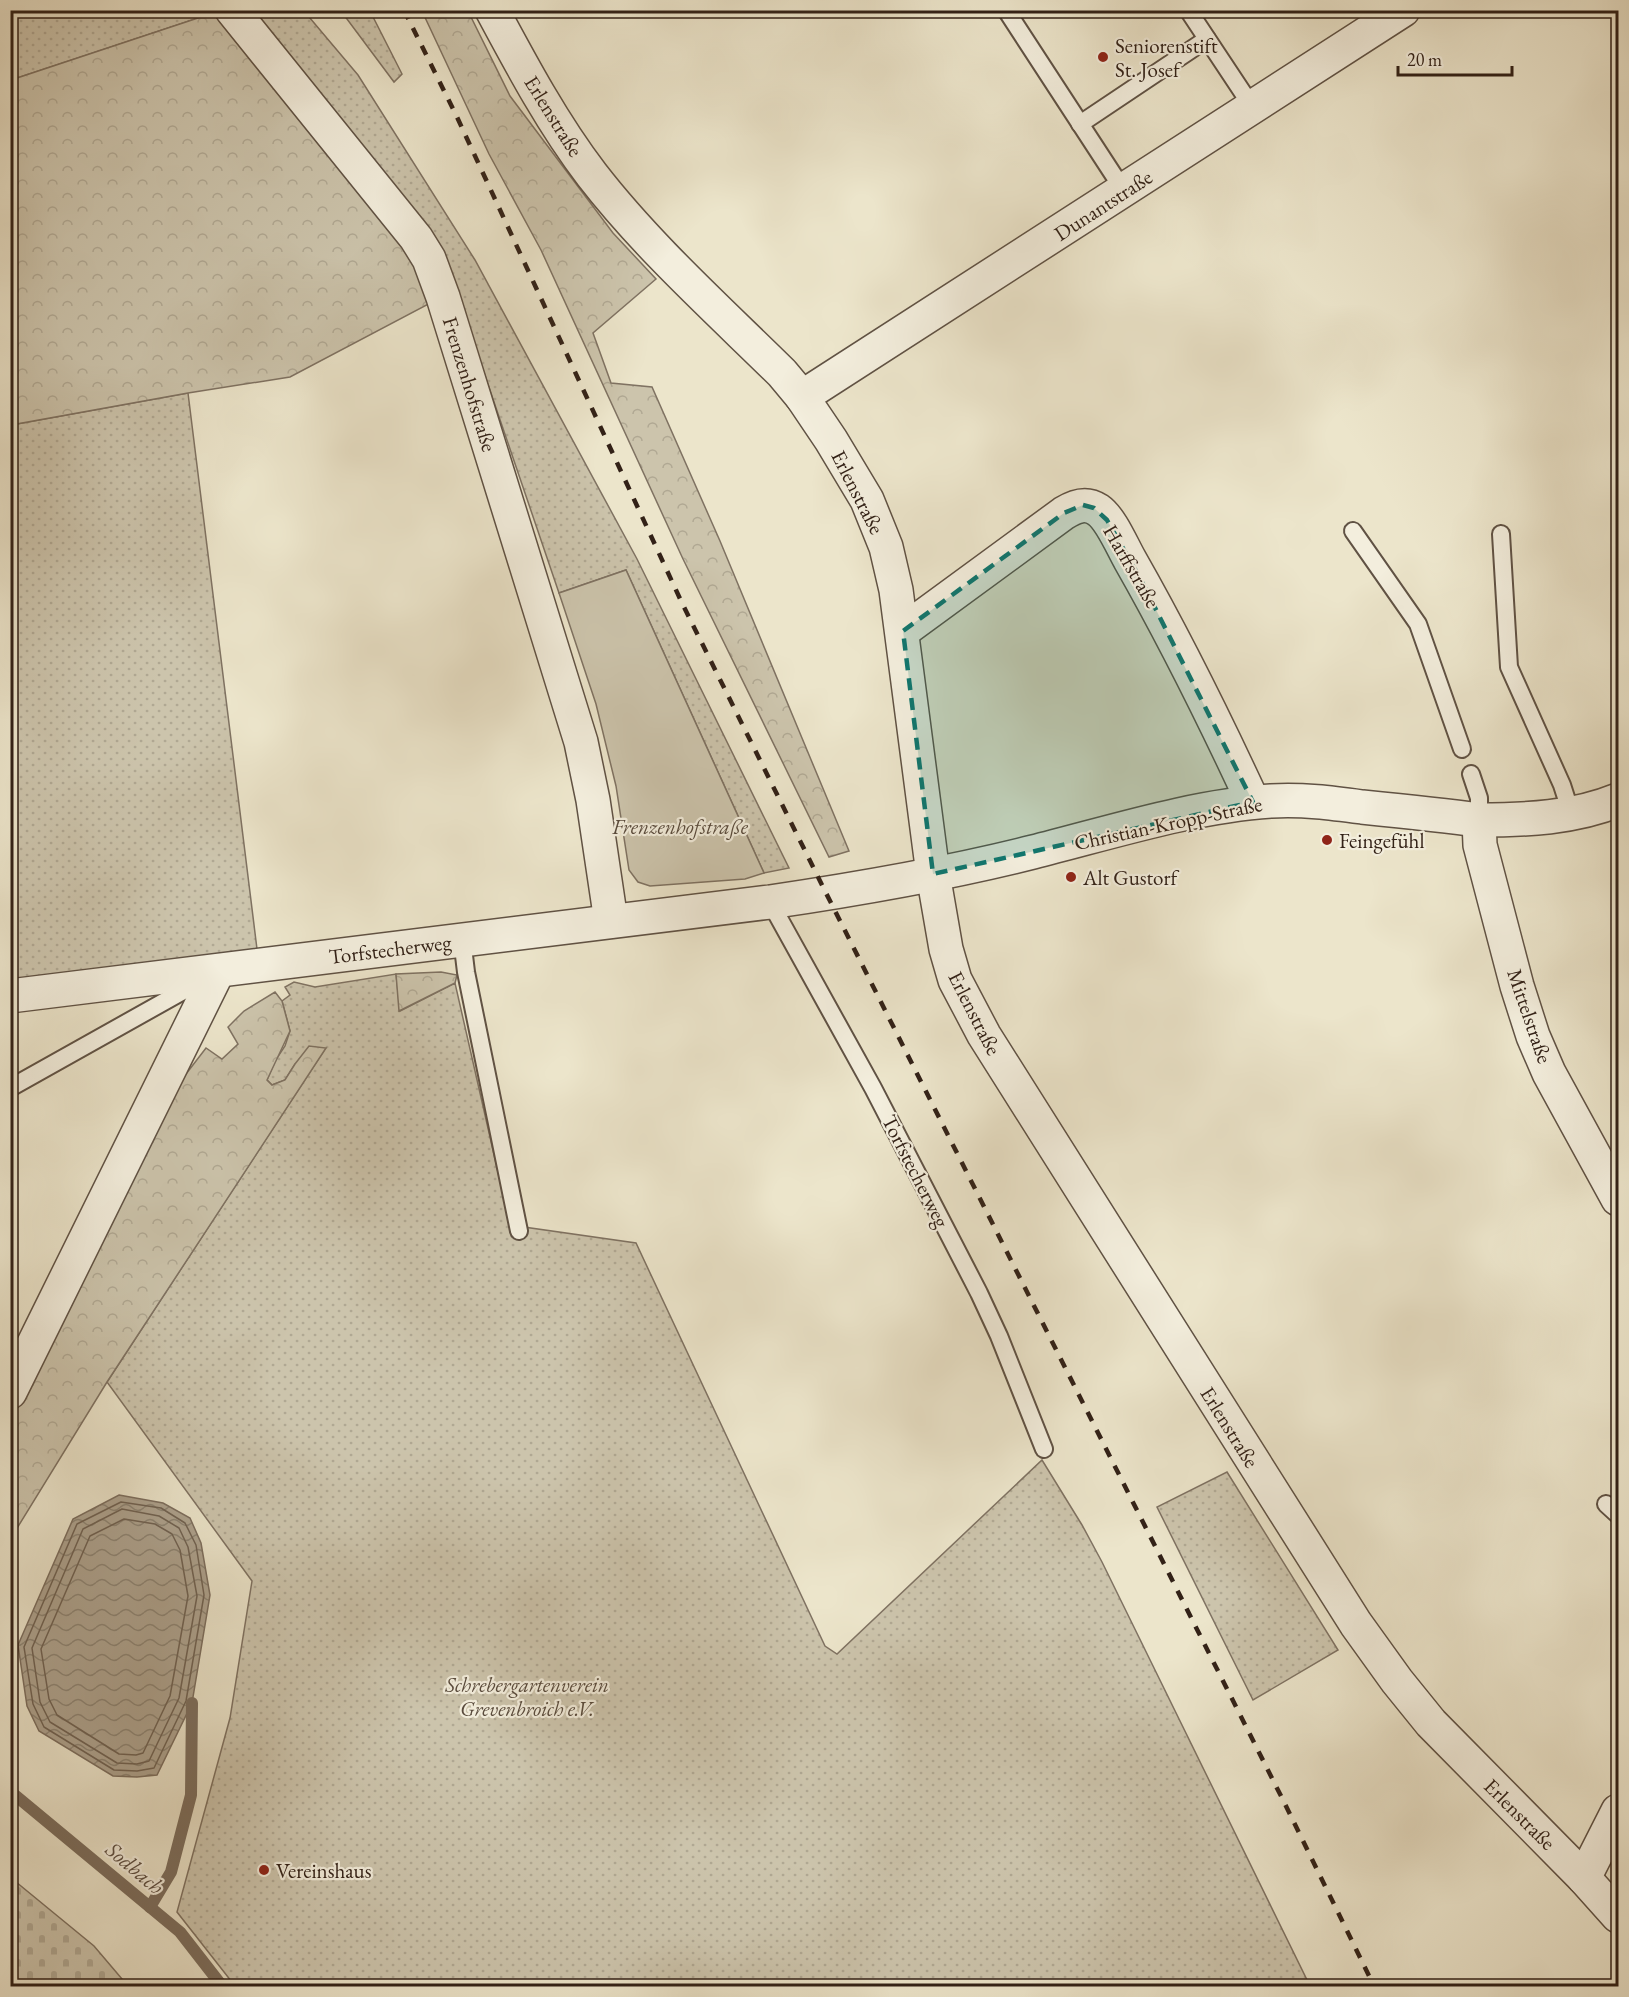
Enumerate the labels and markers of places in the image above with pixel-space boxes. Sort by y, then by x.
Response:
place label: Seniorenstift St. Josef [1115,32,1218,83]
marker: Seniorenstift St. Josef [1096,50,1110,64]
place label: Feingefühl [1339,827,1424,854]
marker: Feingefühl [1320,833,1334,847]
place label: Alt Gustorf [1082,864,1180,891]
marker: Alt Gustorf [1064,870,1078,884]
place label: Vereinshaus [276,1857,372,1884]
marker: Vereinshaus [257,1863,271,1877]

